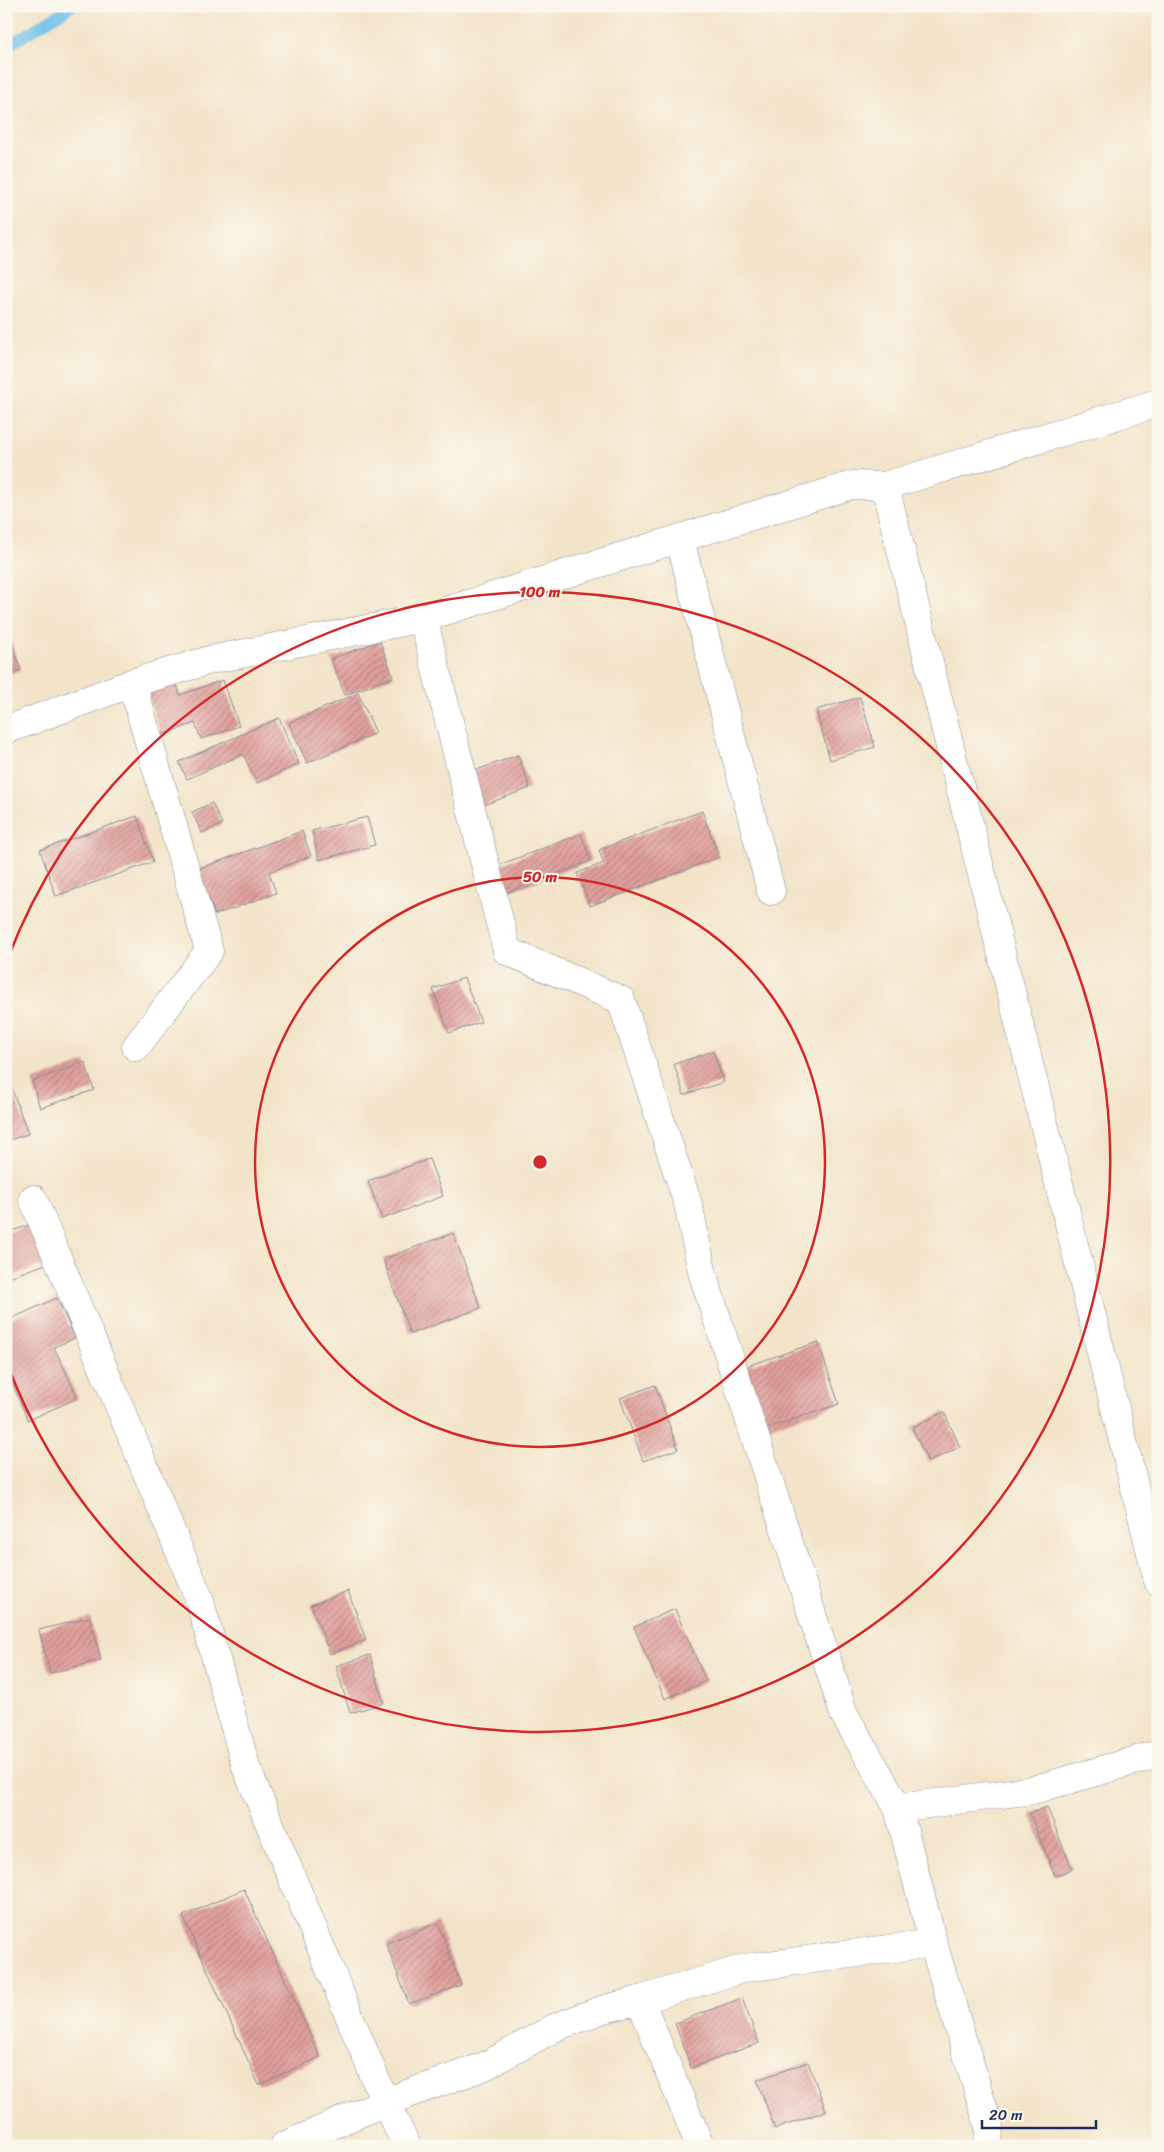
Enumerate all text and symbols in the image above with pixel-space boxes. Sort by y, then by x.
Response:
text: 100 m [520,579,561,605]
text: 50 m [523,864,558,890]
centre of rings [531,1153,549,1171]
scale bar [982,2097,1095,2129]
text: 20 m [989,2102,1023,2128]

